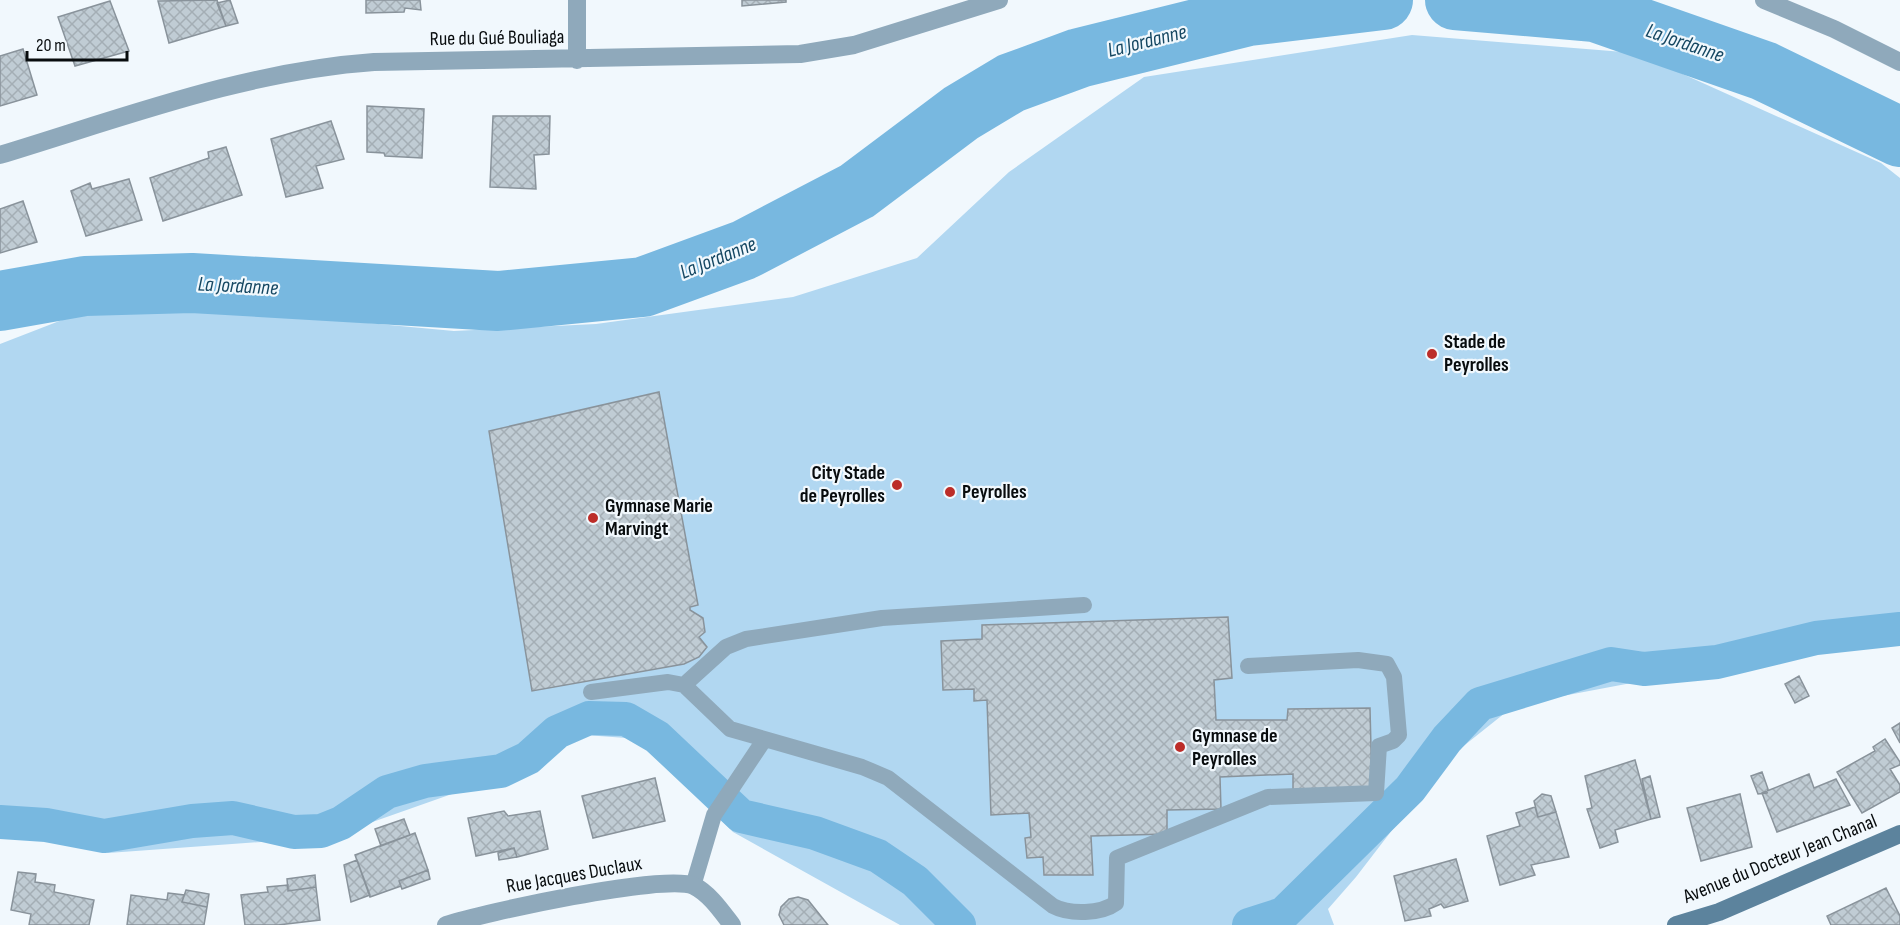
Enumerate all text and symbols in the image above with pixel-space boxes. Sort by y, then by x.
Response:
water label: La Jordanne [1643,18,1727,68]
water label: La Jordanne [1105,19,1189,63]
scale bar [27,24,128,62]
street label: Rue du Gué Bouliaga [429,25,565,51]
text: 20 m [36,35,66,56]
water label: La Jordanne [676,231,760,285]
water label: La Jordanne [197,271,279,301]
place label: Stade de Peyrolles [1444,330,1509,377]
marker: Stade de Peyrolles [1425,347,1439,361]
place label: City Stade de Peyrolles [800,461,885,508]
marker: City Stade de Peyrolles [890,478,904,492]
place label: Peyrolles [962,480,1027,504]
marker: Peyrolles [943,485,957,499]
place label: Gymnase Marie Marvingt [605,494,713,541]
marker: Gymnase Marie Marvingt [586,511,600,525]
place label: Gymnase de Peyrolles [1192,724,1278,771]
marker: Gymnase de Peyrolles [1173,740,1187,754]
street label: Avenue du Docteur Jean Chanal [1679,809,1880,909]
street label: Rue Jacques Duclaux [504,851,644,899]

